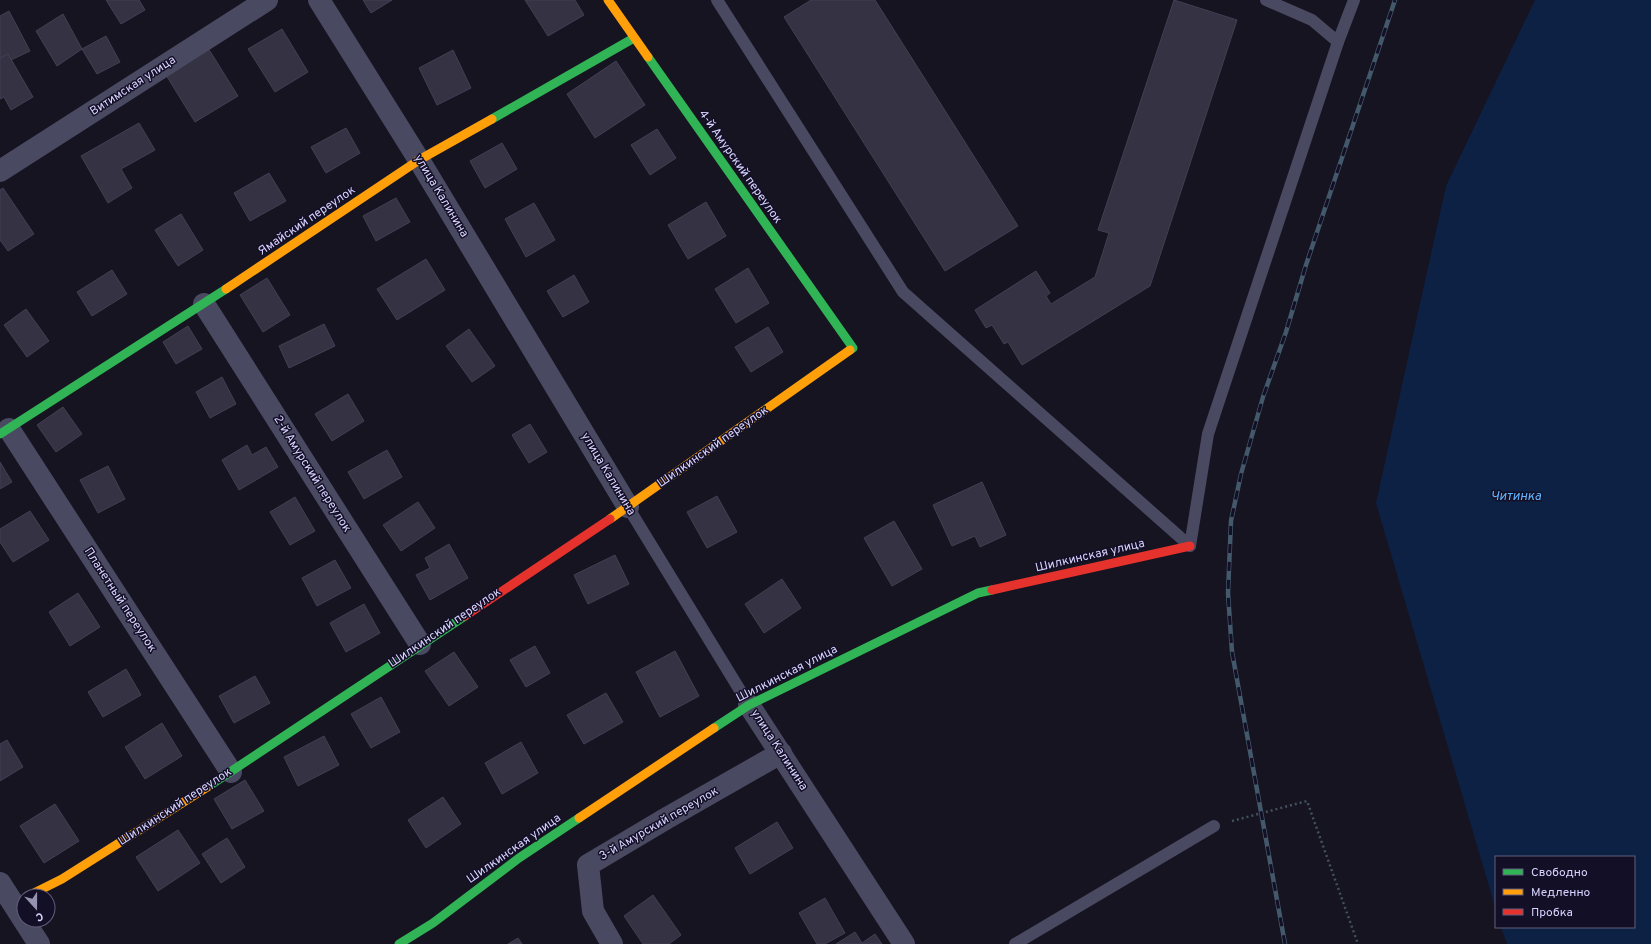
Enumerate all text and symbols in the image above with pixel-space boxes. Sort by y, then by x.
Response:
street label: Витимская улица [87,52,179,120]
street label: 4-й Амурский переулок [695,107,785,227]
street label: улица Калинина [410,152,472,240]
street label: Ямайский переулок [255,182,359,260]
street label: Шилкинский переулок [654,402,772,492]
street label: 2-й Амурский переулок [269,412,355,536]
street label: улица Калинина [577,430,639,518]
water label: Читинка [1491,489,1542,505]
street label: Шилкинская улица [1034,536,1146,576]
street label: Планетный переулок [80,545,160,656]
street label: Шилкинский переулок [386,584,504,672]
street label: Шилкинская улица [734,642,840,706]
street label: улица Калинина [747,706,811,794]
street label: Шилкинский переулок [115,764,235,850]
street label: 3-й Амурский переулок [597,783,722,865]
street label: Шилкинская улица [464,810,564,888]
legend [1495,856,1635,928]
text: Свободно [1531,865,1588,881]
text: Медленно [1531,885,1591,901]
north arrow [16,888,56,928]
text: Пробка [1531,905,1573,921]
text: С [33,909,45,924]

